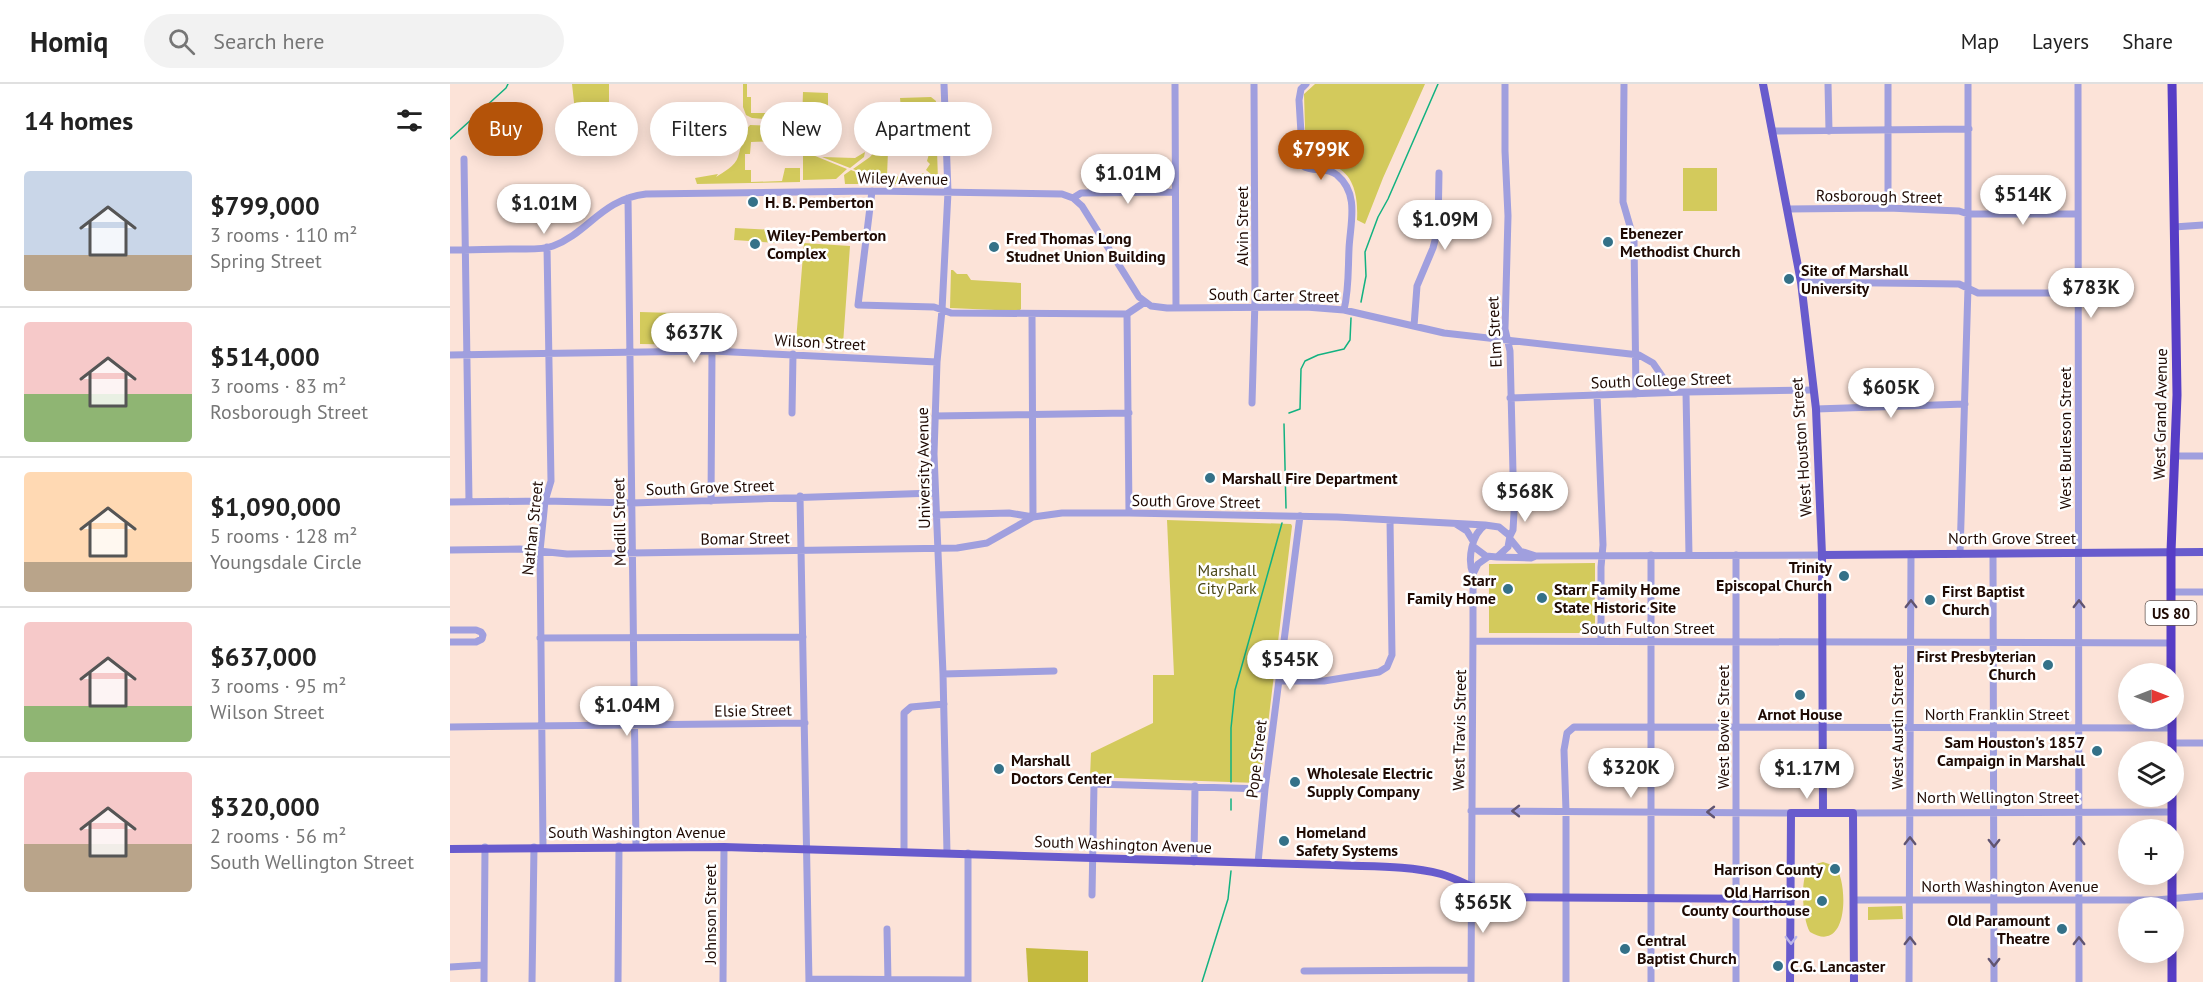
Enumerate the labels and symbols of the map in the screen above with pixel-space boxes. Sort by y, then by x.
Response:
pin: $799K [1279,130,1363,181]
pin: $1.01M [1079,154,1177,205]
street label: Wiley Avenue [858,167,948,189]
pin: $514K [1981,175,2065,226]
pin: $1.01M [495,184,593,235]
street label: Alvin Street [1232,185,1252,266]
street label: Rosborough Street [1816,185,1943,207]
place label: H. B. Pemberton [765,192,874,212]
marker: H. B. Pemberton [746,195,760,209]
pin: $1.09M [1396,200,1494,251]
place label: Ebenezer Methodist Church [1620,223,1740,261]
place label: Wiley-Pemberton Complex [767,225,886,263]
place label: Fred Thomas Long Studnet Union Building [1006,228,1166,266]
marker: Ebenezer Methodist Church [1601,235,1615,249]
marker: Wiley-Pemberton Complex [748,237,762,251]
marker: Fred Thomas Long Studnet Union Building [987,240,1001,254]
place label: Site of Marshall University [1801,260,1909,298]
pin: $783K [2049,268,2133,319]
marker: Site of Marshall University [1782,272,1796,286]
street label: South Carter Street [1208,284,1340,306]
street label: Elm Street [1482,295,1506,368]
pin: $637K [652,313,736,364]
street label: Wilson Street [774,330,867,354]
street label: West Grand Avenue [2149,348,2171,480]
street label: West Burleson Street [2055,366,2075,509]
street label: South College Street [1590,368,1732,392]
pin: $605K [1849,368,1933,419]
street label: West Houston Street [1786,376,1816,517]
street label: University Avenue [912,407,934,529]
place label: Marshall Fire Department [1222,468,1398,488]
marker: Marshall Fire Department [1203,471,1217,485]
pin: $568K [1483,472,1567,523]
street label: South Grove Street [645,475,775,499]
street label: Medill Street [608,477,630,566]
street label: Nathan Street [517,479,547,576]
street label: South Grove Street [1132,490,1261,512]
street label: Bomar Street [700,527,790,549]
street label: North Grove Street [1948,528,2077,548]
place label: Trinity Episcopal Church [1716,557,1832,595]
park label: Marshall City Park [1197,560,1257,598]
marker: Trinity Episcopal Church [1837,569,1851,583]
place label: Starr Family Home [1407,570,1496,608]
place label: Starr Family Home State Historic Site [1554,579,1680,617]
place label: First Baptist Church [1942,581,2025,619]
marker: Starr Family Home [1501,582,1515,596]
marker: Starr Family Home State Historic Site [1535,591,1549,605]
marker: First Baptist Church [1923,593,1937,607]
one-way arrow [1905,600,1917,609]
one-way arrow [2073,600,2085,609]
road number: US 80 [2146,601,2196,625]
street label: South Fulton Street [1581,618,1715,638]
pin: $545K [1248,640,1332,691]
place label: First Presbyterian Church [1916,646,2036,684]
marker: First Presbyterian Church [2041,658,2055,672]
north arrow [2118,663,2184,729]
street label: West Bowie Street [1713,664,1733,789]
street label: West Austin Street [1887,664,1907,789]
street label: West Travis Street [1448,669,1470,791]
pin: $1.04M [578,686,676,737]
marker: Arnot House [1793,688,1807,702]
street label: Elsie Street [714,699,793,721]
place label: Arnot House [1758,704,1842,724]
street label: North Franklin Street [1925,704,2070,724]
street label: Pope Street [1241,718,1271,799]
place label: Sam Houston's 1857 Campaign in Marshall [1937,732,2085,770]
marker: Sam Houston's 1857 Campaign in Marshall [2090,744,2104,758]
pin: $320K [1589,748,1673,799]
pin: $1.17M [1758,749,1856,800]
place label: Marshall Doctors Center [1011,750,1112,788]
marker: Marshall Doctors Center [992,762,1006,776]
place label: Wholesale Electric Supply Company [1307,763,1433,801]
marker: Wholesale Electric Supply Company [1288,775,1302,789]
street label: North Wellington Street [1917,787,2080,807]
one-way arrow [1512,805,1521,817]
one-way arrow [1707,806,1716,818]
street label: South Washington Avenue [548,822,726,842]
place label: Homeland Safety Systems [1296,822,1398,860]
street label: South Washington Avenue [1034,831,1212,857]
marker: Homeland Safety Systems [1277,834,1291,848]
one-way arrow [1904,837,1916,846]
one-way arrow [2073,837,2085,846]
one-way arrow [1988,839,2000,848]
place label: Harrison County [1714,859,1823,879]
marker: Harrison County [1828,862,1842,876]
street label: Johnson Street [700,863,720,965]
street label: North Washington Avenue [1921,876,2099,896]
place label: Old Harrison County Courthouse [1682,882,1810,920]
pin: $565K [1441,883,1525,934]
marker: Old Harrison County Courthouse [1815,894,1829,908]
place label: Old Paramount Theatre [1947,910,2050,948]
marker: Old Paramount Theatre [2055,922,2069,936]
place label: Central Baptist Church [1637,930,1737,968]
one-way arrow [1784,936,1797,945]
one-way arrow [1904,936,1916,945]
one-way arrow [2073,936,2085,945]
marker: Central Baptist Church [1618,942,1632,956]
place label: C.G. Lancaster [1790,956,1886,976]
one-way arrow [1988,957,2000,966]
marker: C.G. Lancaster [1771,959,1785,973]

